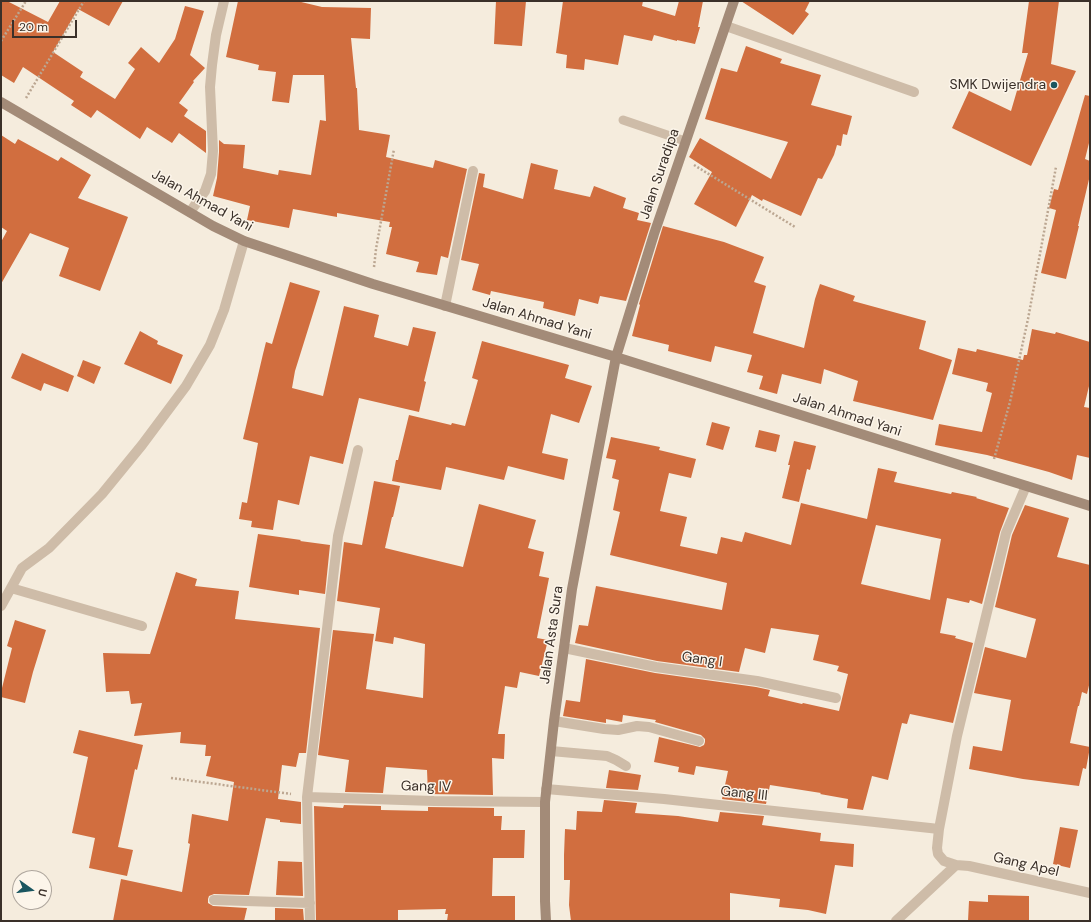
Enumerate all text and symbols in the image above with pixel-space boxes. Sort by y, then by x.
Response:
scale bar [14,12,79,38]
text: 20 m [19,19,48,35]
place label: SMK Dwijendra [950,77,1046,93]
marker: SMK Dwijendra [1049,80,1059,90]
street label: Jalan Suradipa [637,127,683,221]
street label: Jalan Ahmad Yani [148,166,256,236]
street label: Jalan Ahmad Yani [480,294,594,344]
street label: Jalan Ahmad Yani [791,390,903,440]
street label: Jalan Asta Sura [537,585,567,685]
street label: Gang I [680,649,724,671]
street label: Gang IV [401,778,451,796]
street label: Gang III [719,783,769,805]
street label: Gang Apel [992,849,1060,881]
north arrow [12,870,52,910]
text: U [35,887,50,898]

